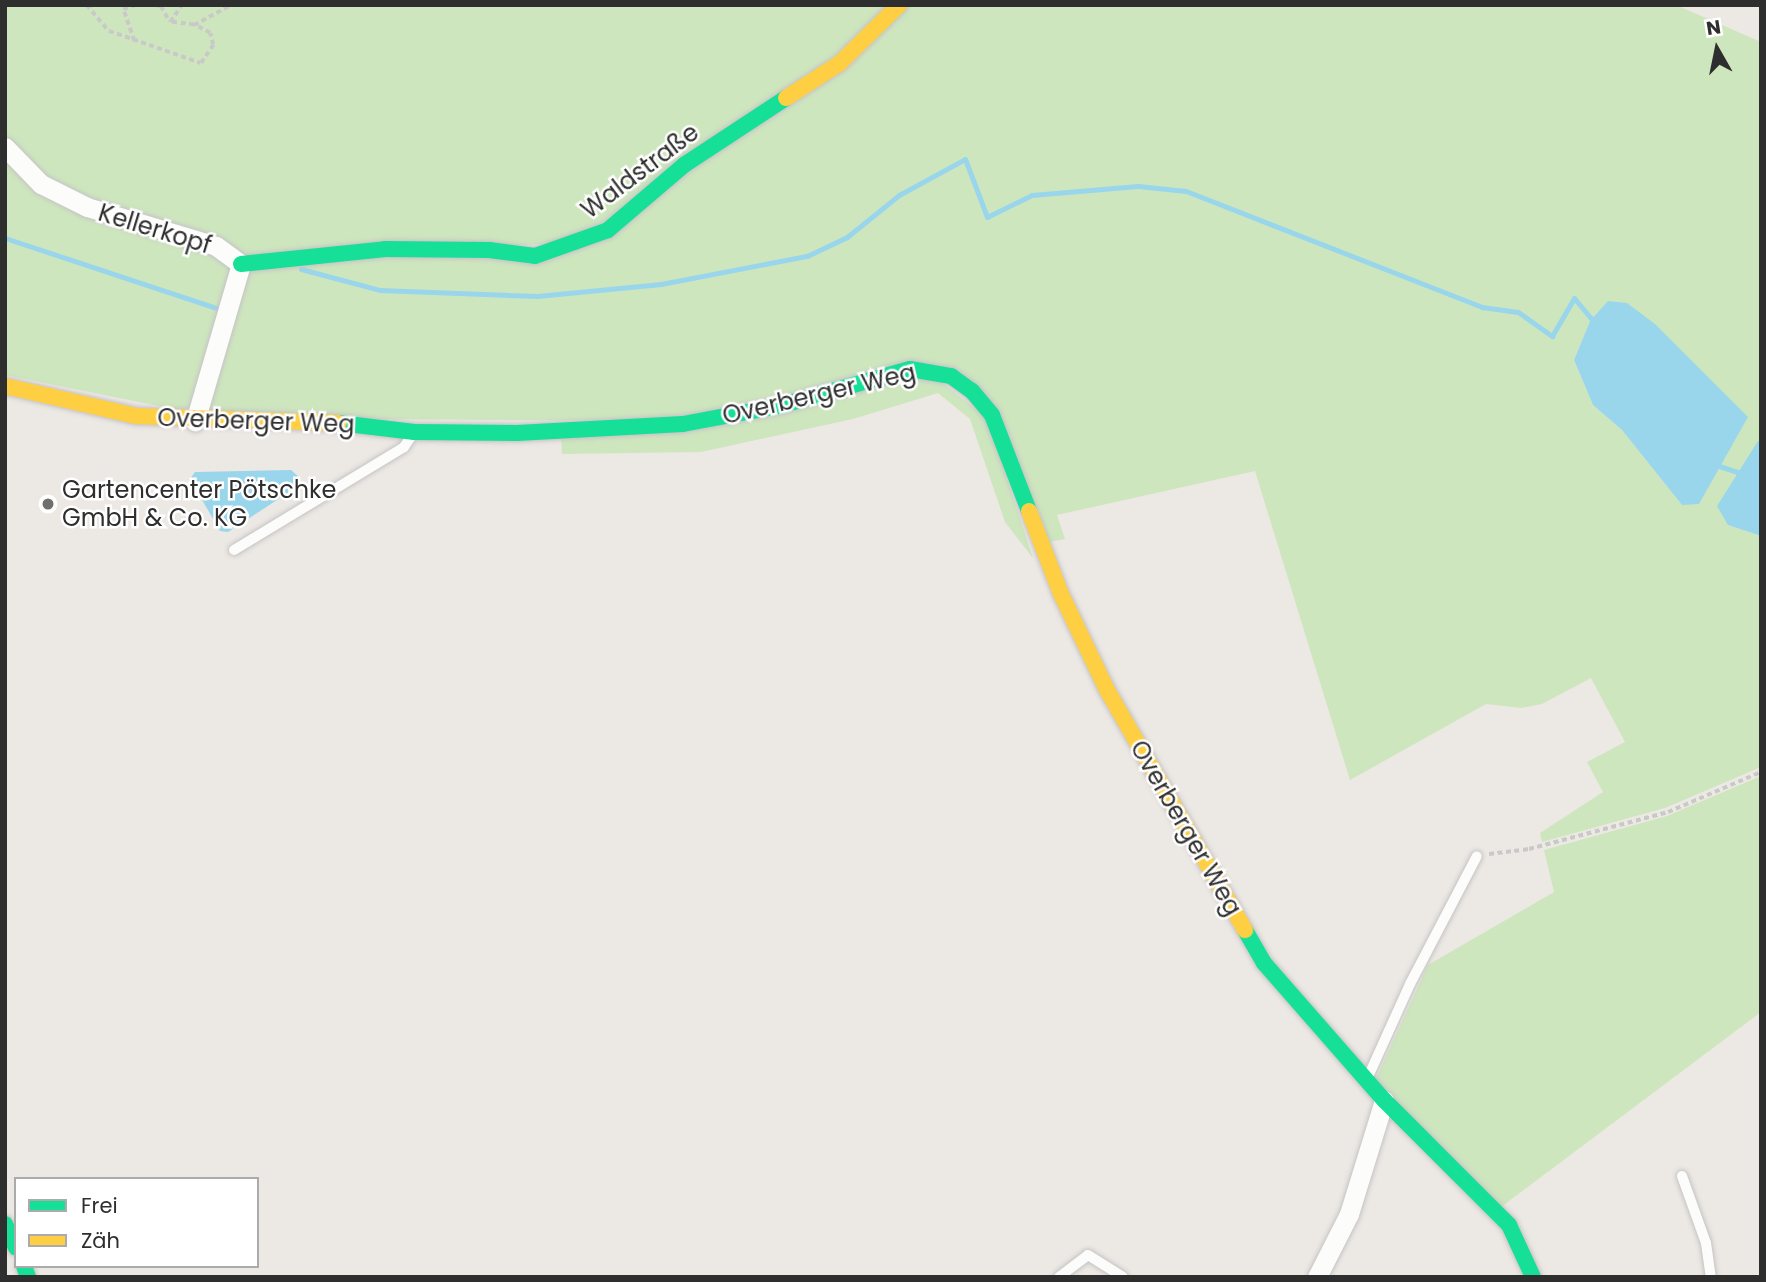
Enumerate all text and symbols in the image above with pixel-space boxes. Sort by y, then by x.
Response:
text: N [1704,13,1723,42]
north arrow [1682,14,1752,84]
street label: Waldstraße [576,118,704,224]
street label: Kellerkopf [95,198,215,260]
street label: Overberger Weg [720,358,918,430]
street label: Overberger Weg [157,403,355,439]
place label: Gartencenter Pötschke GmbH & Co. KG [62,476,336,532]
marker: Gartencenter Pötschke GmbH & Co. KG [40,496,56,512]
street label: Overberger Weg [1124,735,1248,921]
legend [14,1177,259,1268]
text: Frei [81,1191,118,1220]
text: Zäh [81,1226,120,1255]

